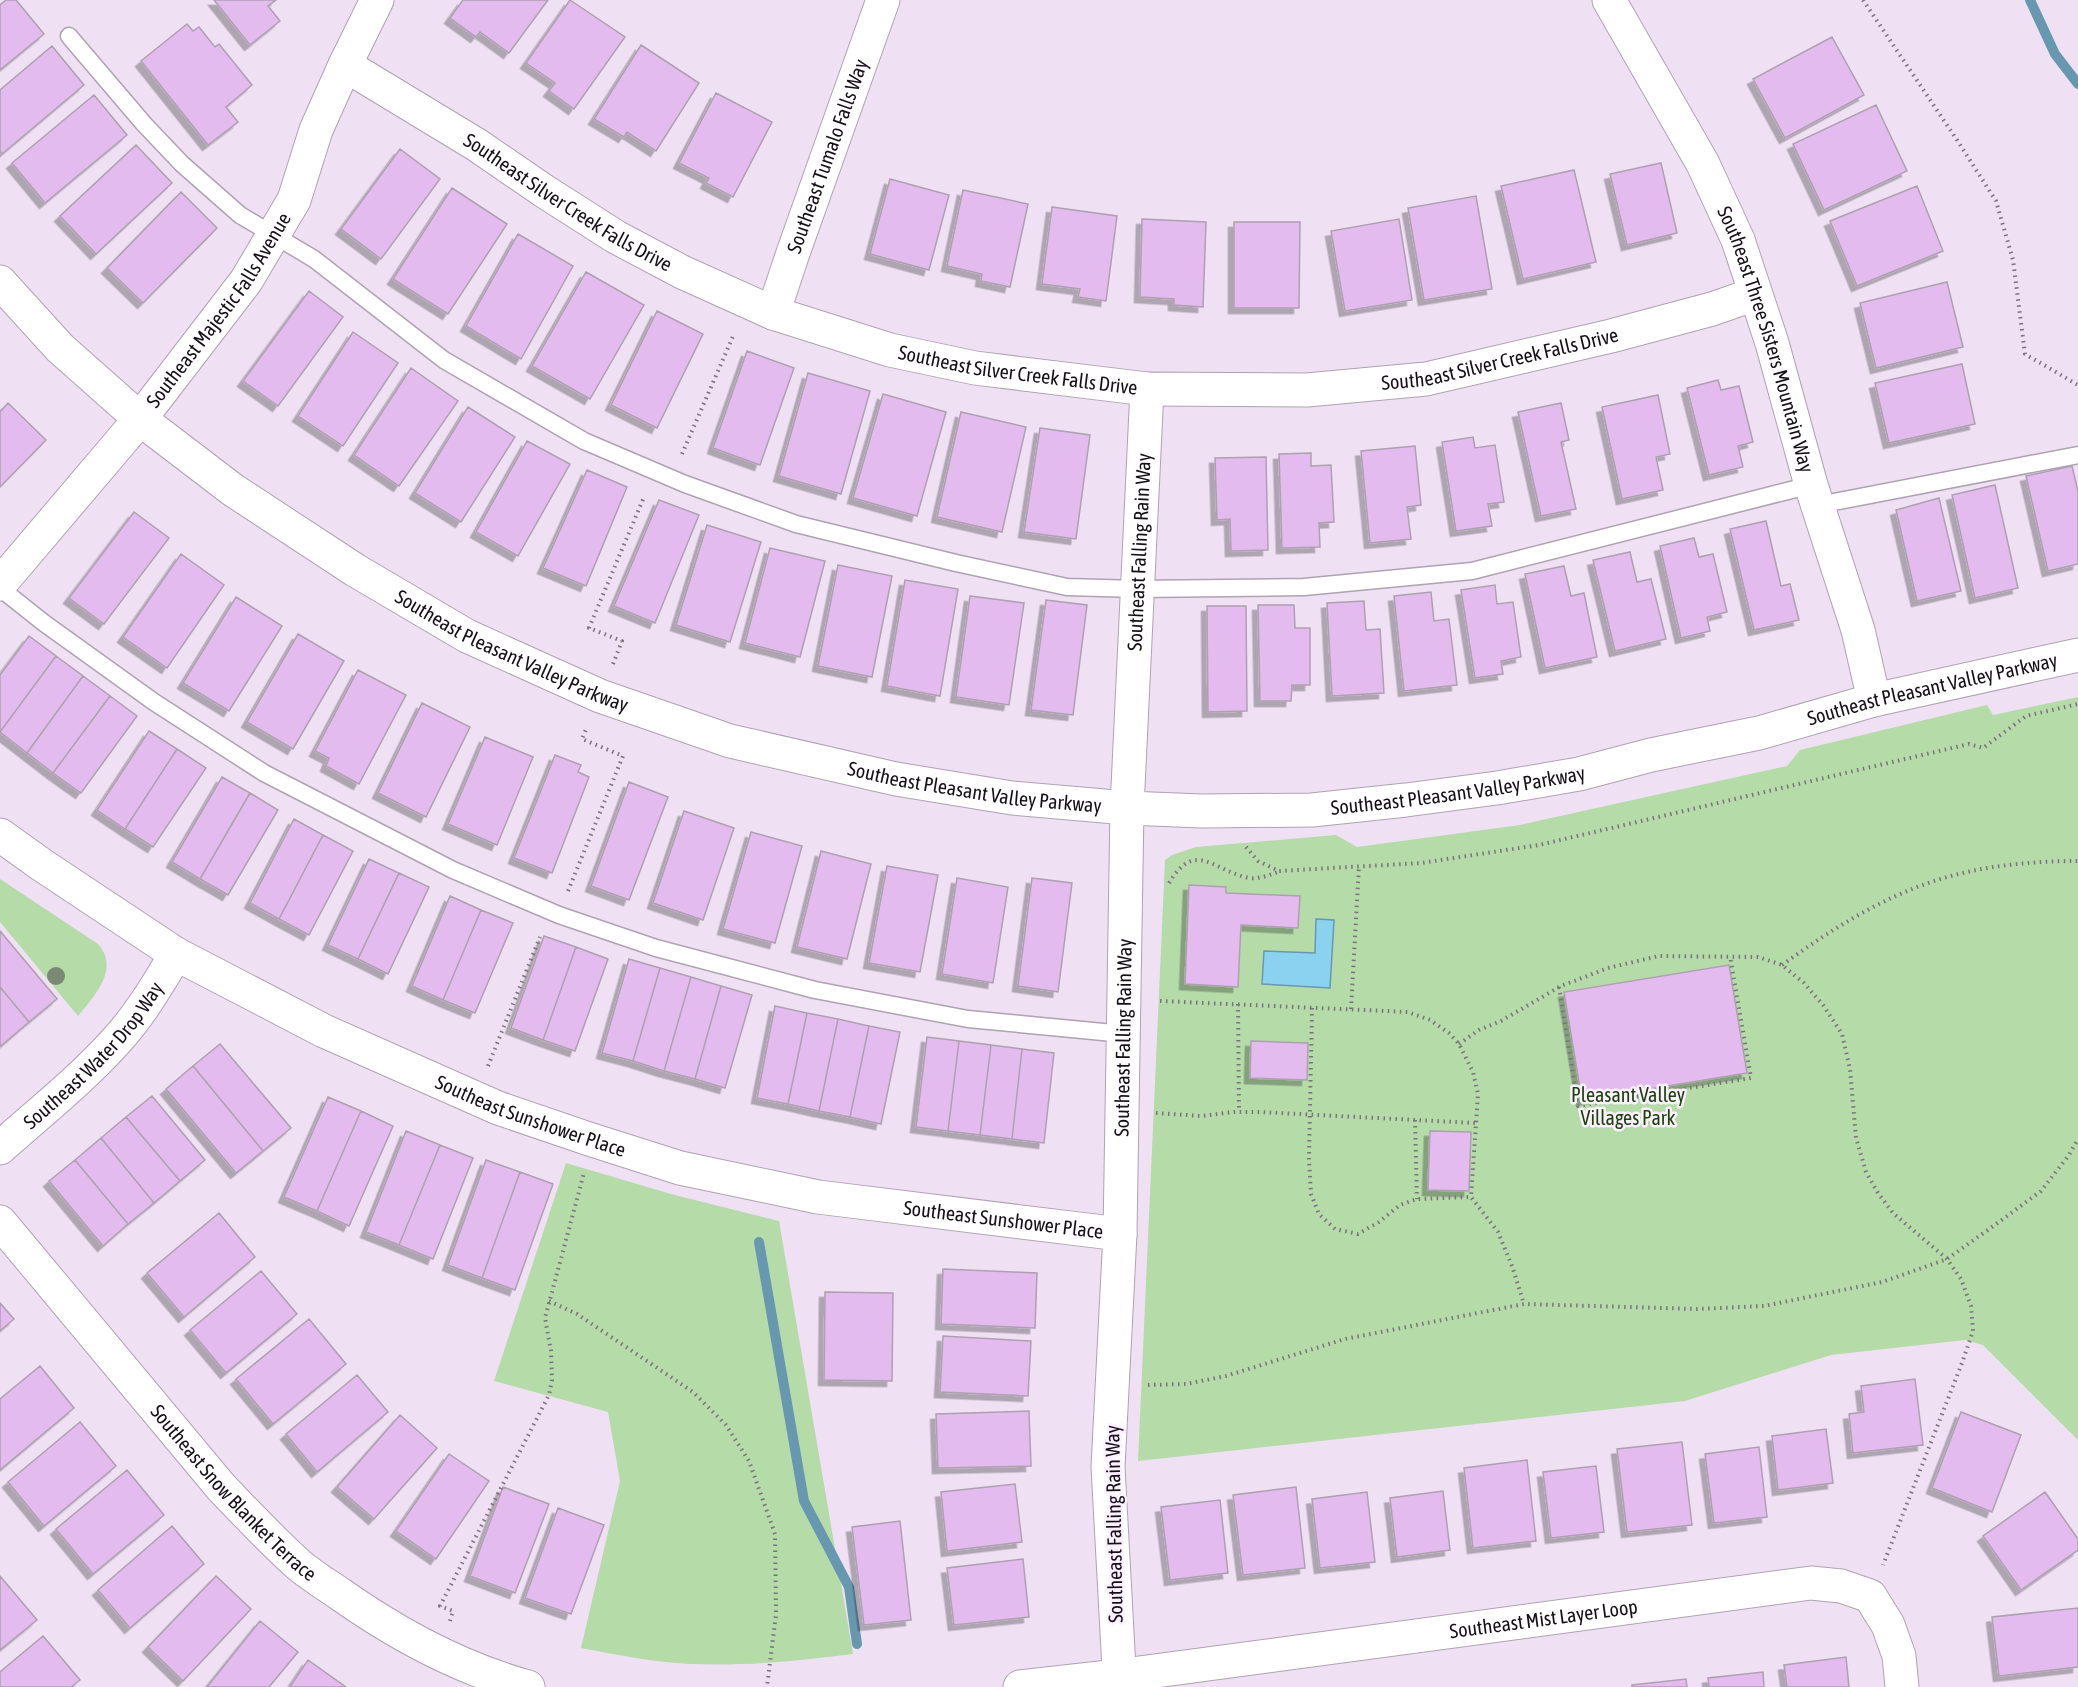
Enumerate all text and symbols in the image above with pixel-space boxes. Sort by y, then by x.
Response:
street label: Southeast Tumalo Falls Way [782,56,872,256]
street label: Southeast Silver Creek Falls Drive [460,128,676,276]
street label: Southeast Three Sisters Mountain Way [1713,203,1819,475]
street label: Southeast Majestic Falls Avenue [141,208,295,412]
street label: Southeast Silver Creek Falls Drive [1380,323,1621,394]
street label: Southeast Silver Creek Falls Drive [896,340,1139,399]
street label: Southeast Falling Rain Way [1123,452,1155,651]
street label: Southeast Pleasant Valley Parkway [391,584,632,716]
street label: Southeast Pleasant Valley Parkway [1804,648,2059,730]
street label: Southeast Pleasant Valley Parkway [846,756,1103,817]
street label: Southeast Pleasant Valley Parkway [1330,761,1587,819]
street label: Southeast Falling Rain Way [1110,938,1136,1137]
street label: Southeast Water Drop Way [19,977,167,1133]
street label: Southeast Sunshower Place [432,1070,629,1161]
park label: Pleasant Valley Villages Park [1571,1083,1685,1129]
street label: Southeast Sunshower Place [902,1196,1105,1243]
street label: Southeast Snow Blanket Terrace [146,1400,321,1585]
street label: Southeast Falling Rain Way [1100,1425,1127,1623]
street label: Southeast Mist Layer Loop [1448,1594,1639,1642]

